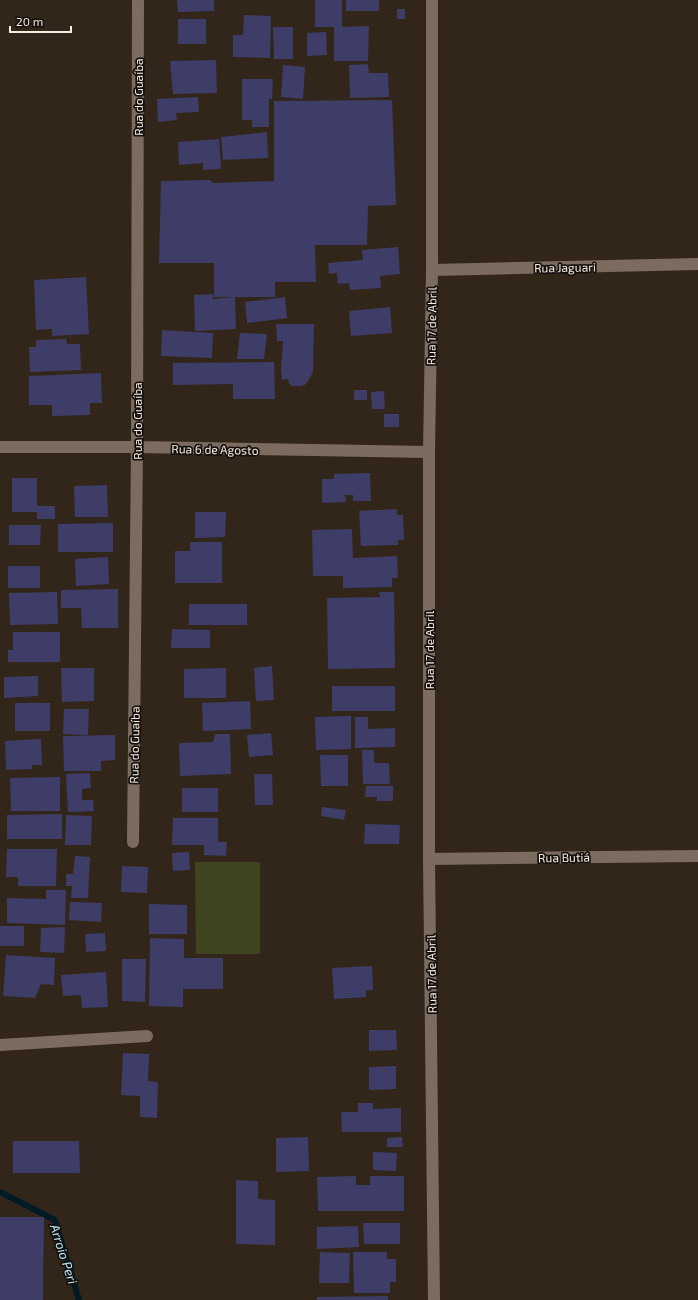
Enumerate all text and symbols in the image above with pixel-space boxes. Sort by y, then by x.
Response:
scale bar [10,8,71,34]
text: 20 m [16,14,43,28]
street label: Rua do Guaíba [131,58,145,136]
street label: Rua Jaguari [534,259,596,275]
street label: Rua 17 de Abril [423,286,439,365]
street label: Rua do Guaíba [130,382,144,460]
street label: Rua 6 de Agosto [171,441,259,457]
street label: Rua 17 de Abril [422,610,436,689]
street label: Rua do Guaíba [126,706,142,784]
street label: Rua Butiá [538,850,590,864]
street label: Rua 17 de Abril [423,934,439,1013]
water label: Arroio Peri [46,1221,81,1286]

